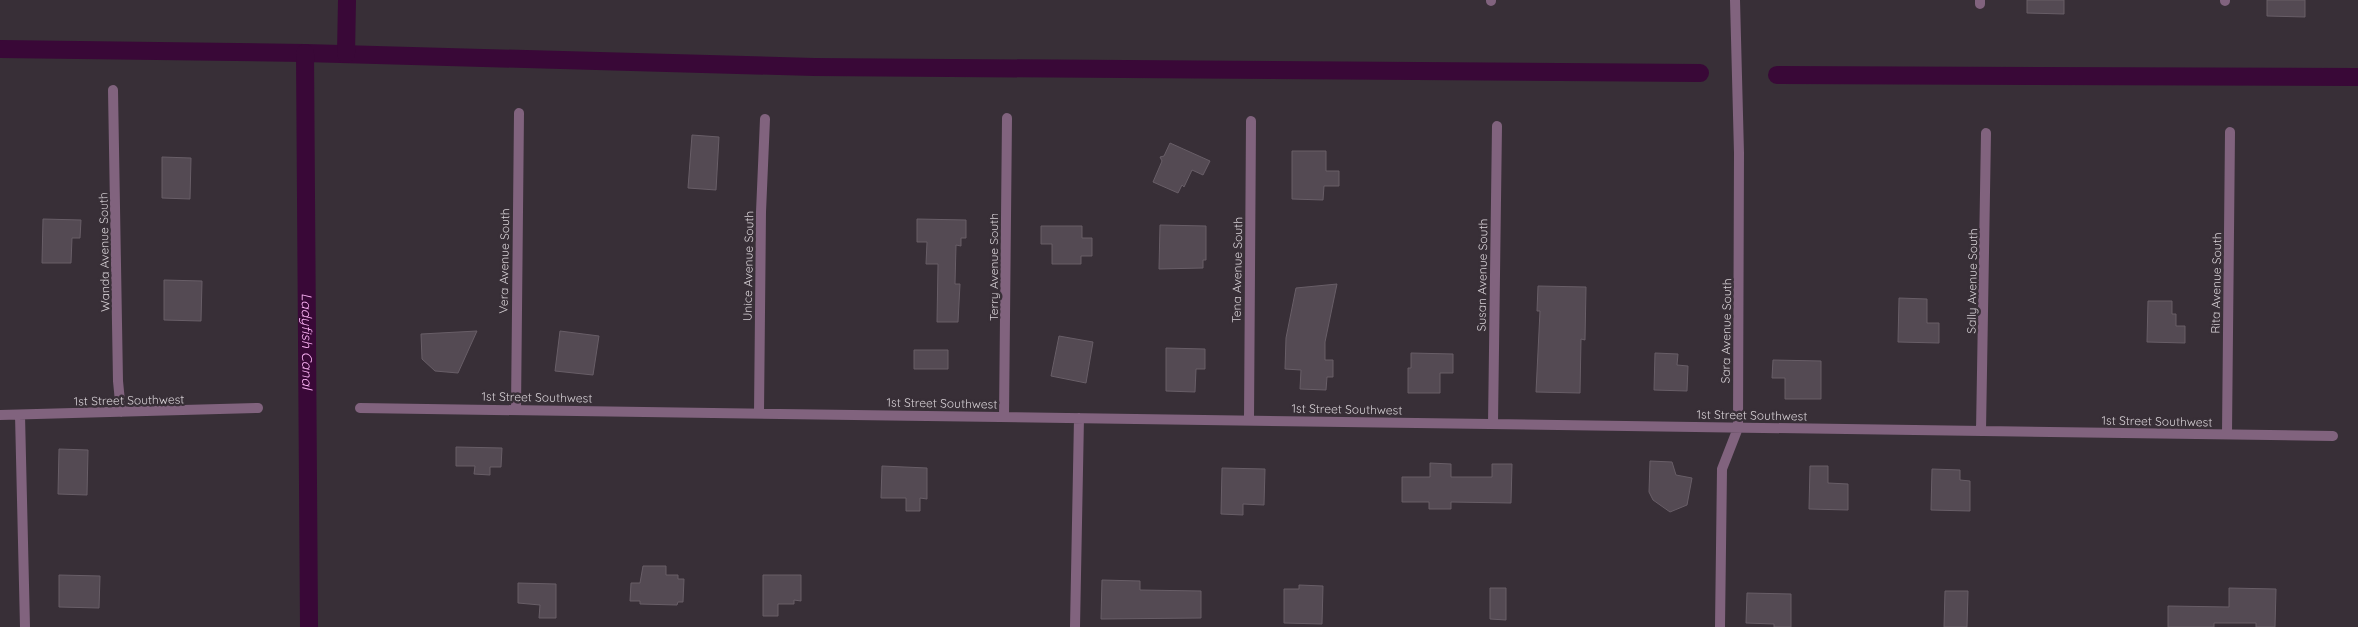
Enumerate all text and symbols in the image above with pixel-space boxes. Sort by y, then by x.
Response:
street label: Wanda Avenue South [95,192,113,312]
street label: Vera Avenue South [496,208,512,314]
street label: Unice Avenue South [740,211,756,321]
street label: Terry Avenue South [986,213,1001,321]
street label: Tena Avenue South [1229,217,1245,323]
street label: Susan Avenue South [1474,218,1490,332]
street label: Sally Avenue South [1964,228,1980,334]
street label: Rita Avenue South [2208,232,2224,334]
street label: Sara Avenue South [1718,278,1734,384]
water label: Ladyfish Canal [298,293,316,391]
street label: 1st Street Southwest [482,389,592,405]
street label: 1st Street Southwest [74,392,184,408]
street label: 1st Street Southwest [887,395,997,411]
street label: 1st Street Southwest [1292,401,1402,417]
street label: 1st Street Southwest [1697,407,1807,423]
street label: 1st Street Southwest [2102,413,2212,429]

